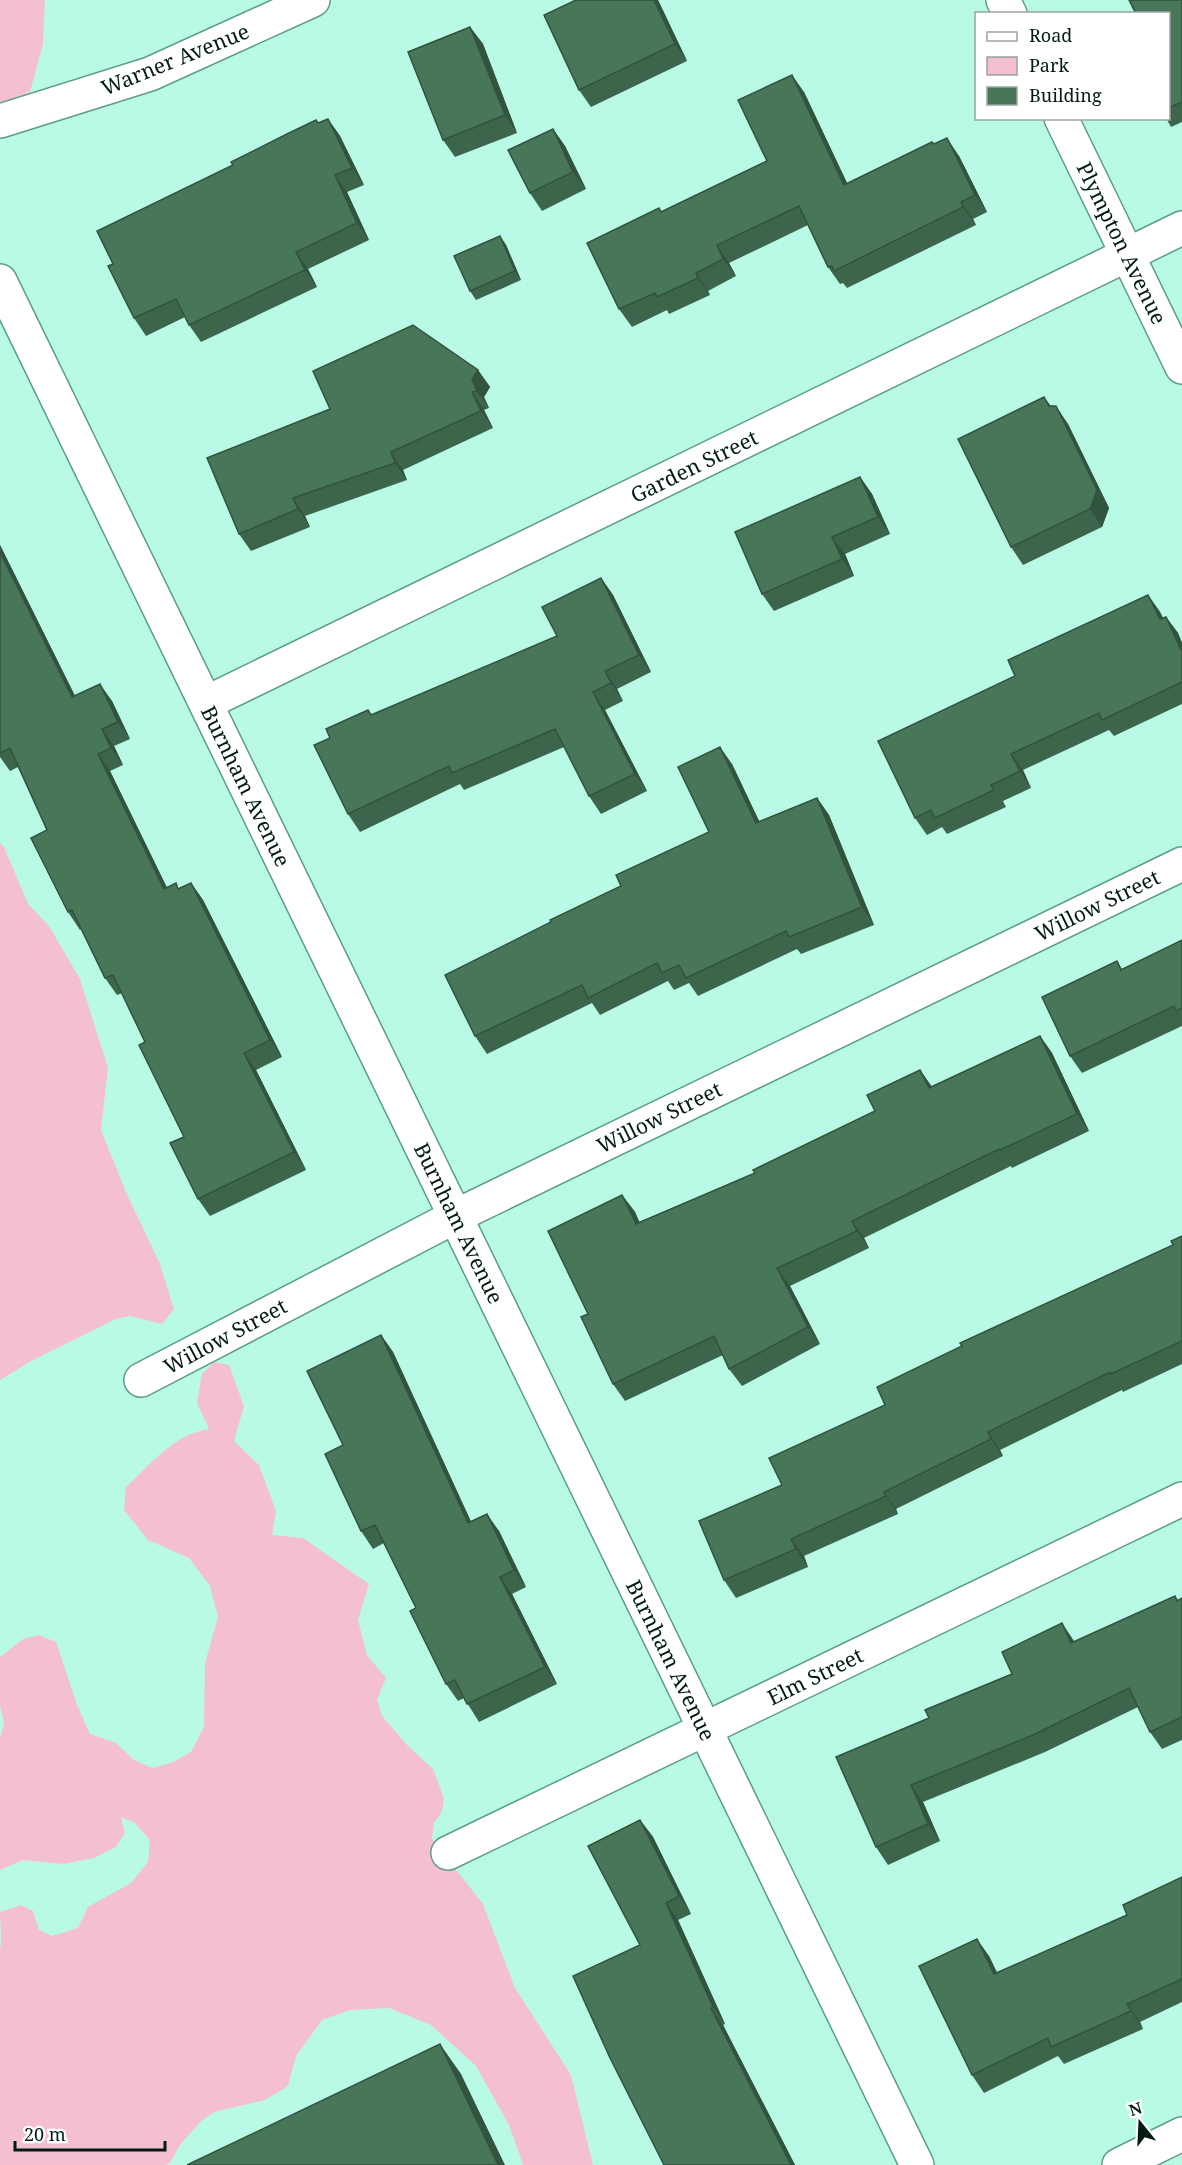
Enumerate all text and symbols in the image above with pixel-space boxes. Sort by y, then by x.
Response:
legend [975,12,1170,120]
street label: Warner Avenue [97,17,253,101]
text: Road [1029,23,1072,47]
text: Park [1029,53,1069,77]
text: Building [1029,83,1102,107]
street label: Plympton Avenue [1071,157,1173,329]
street label: Garden Street [626,423,762,509]
street label: Burnham Avenue [195,701,297,871]
street label: Willow Street [1030,863,1164,947]
street label: Willow Street [592,1075,726,1159]
street label: Burnham Avenue [408,1138,510,1308]
street label: Willow Street [158,1292,292,1380]
street label: Burnham Avenue [620,1575,722,1745]
street label: Elm Street [762,1641,868,1711]
north arrow [1110,2093,1170,2153]
text: N [1126,2096,1145,2121]
scale bar [15,2114,165,2152]
text: 20 m [24,2122,66,2146]

